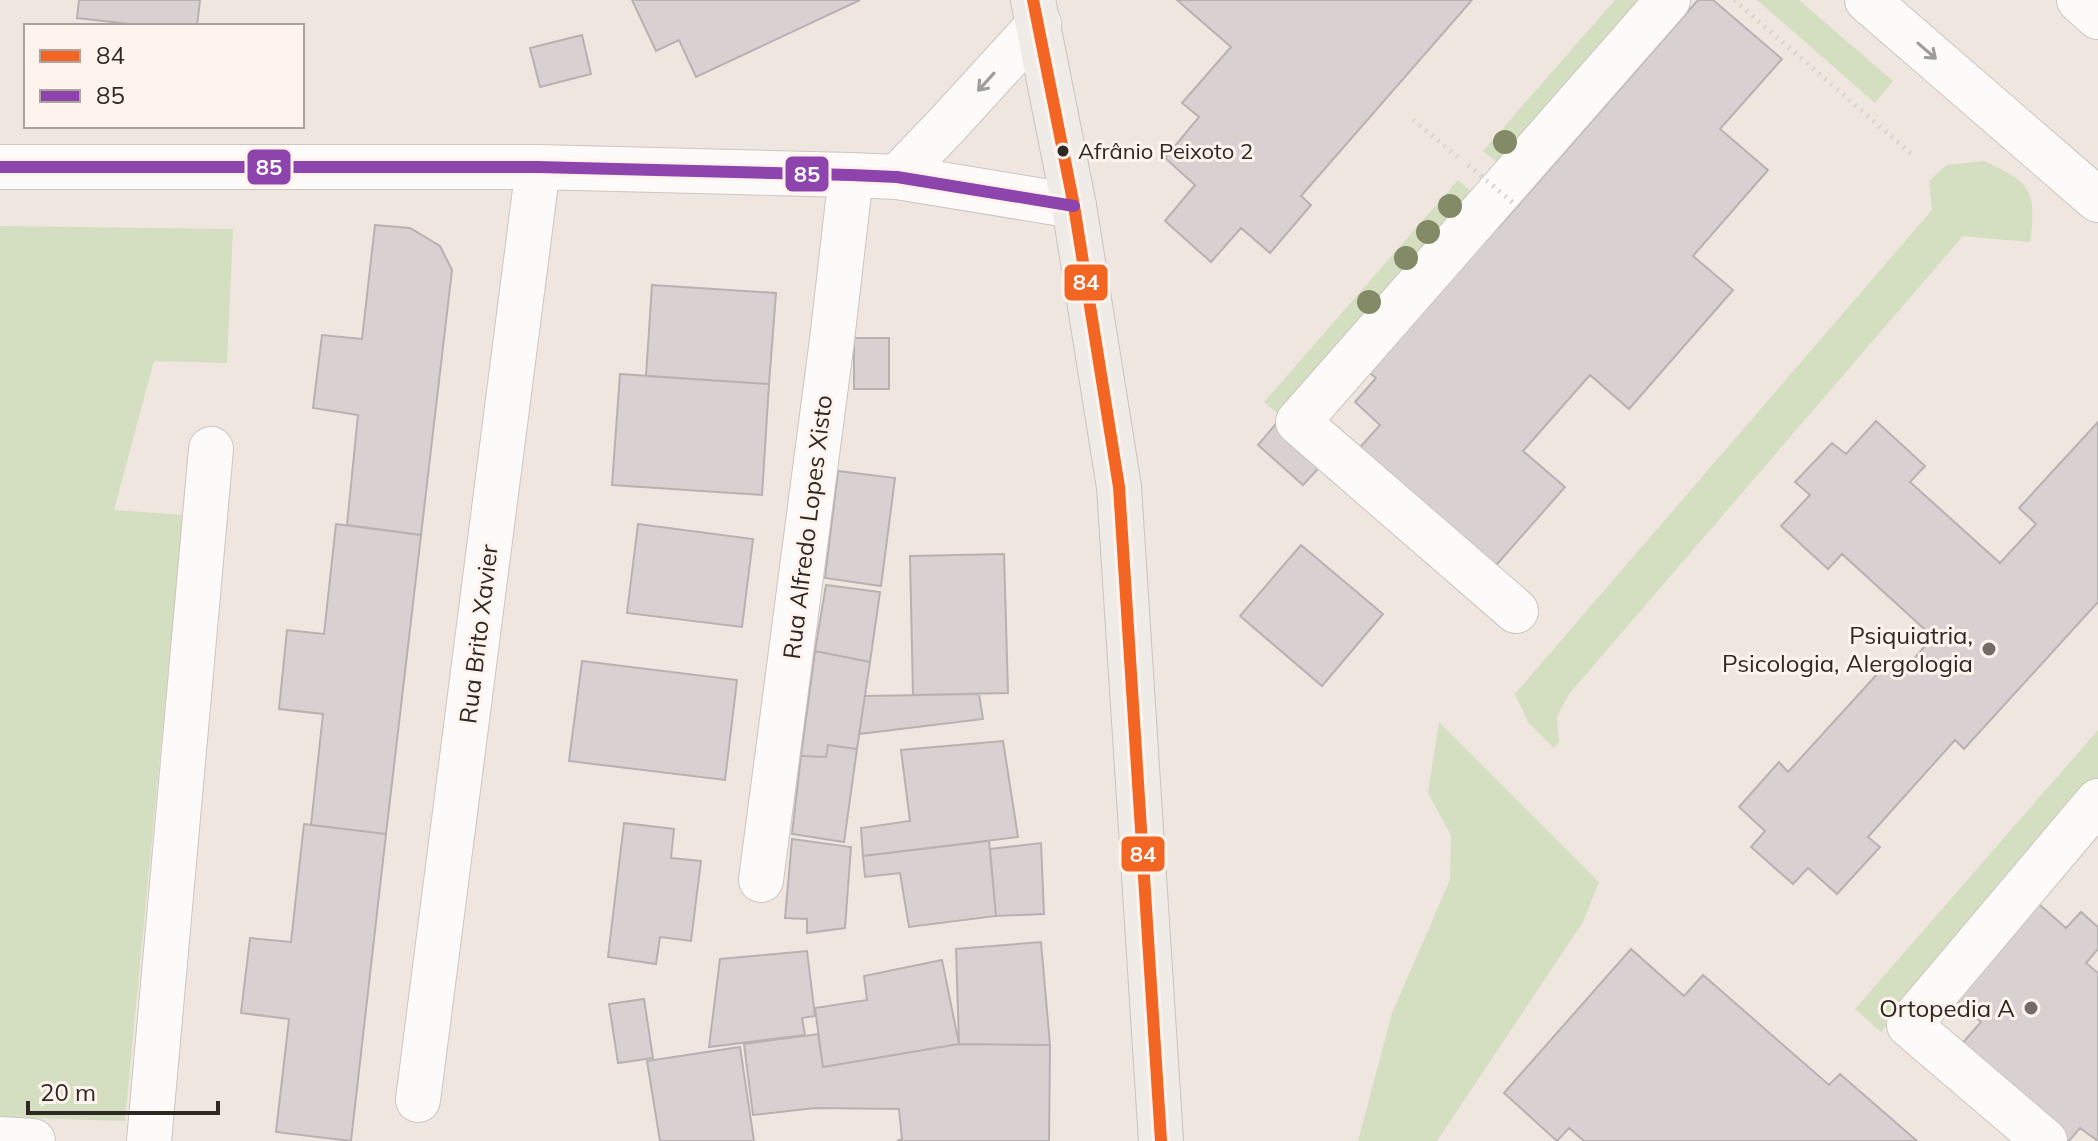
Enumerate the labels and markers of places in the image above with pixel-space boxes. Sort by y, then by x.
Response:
place label: Afrânio Peixoto 2 [1078,137,1253,165]
marker: Afrânio Peixoto 2 [1055,143,1071,159]
place label: Psiquiatria, Psicologia, Alergologia [1722,620,1973,678]
marker: Psiquiatria, Psicologia, Alergologia [1980,640,1998,658]
place label: Ortopedia A [1879,993,2015,1023]
marker: Ortopedia A [2022,999,2040,1017]

